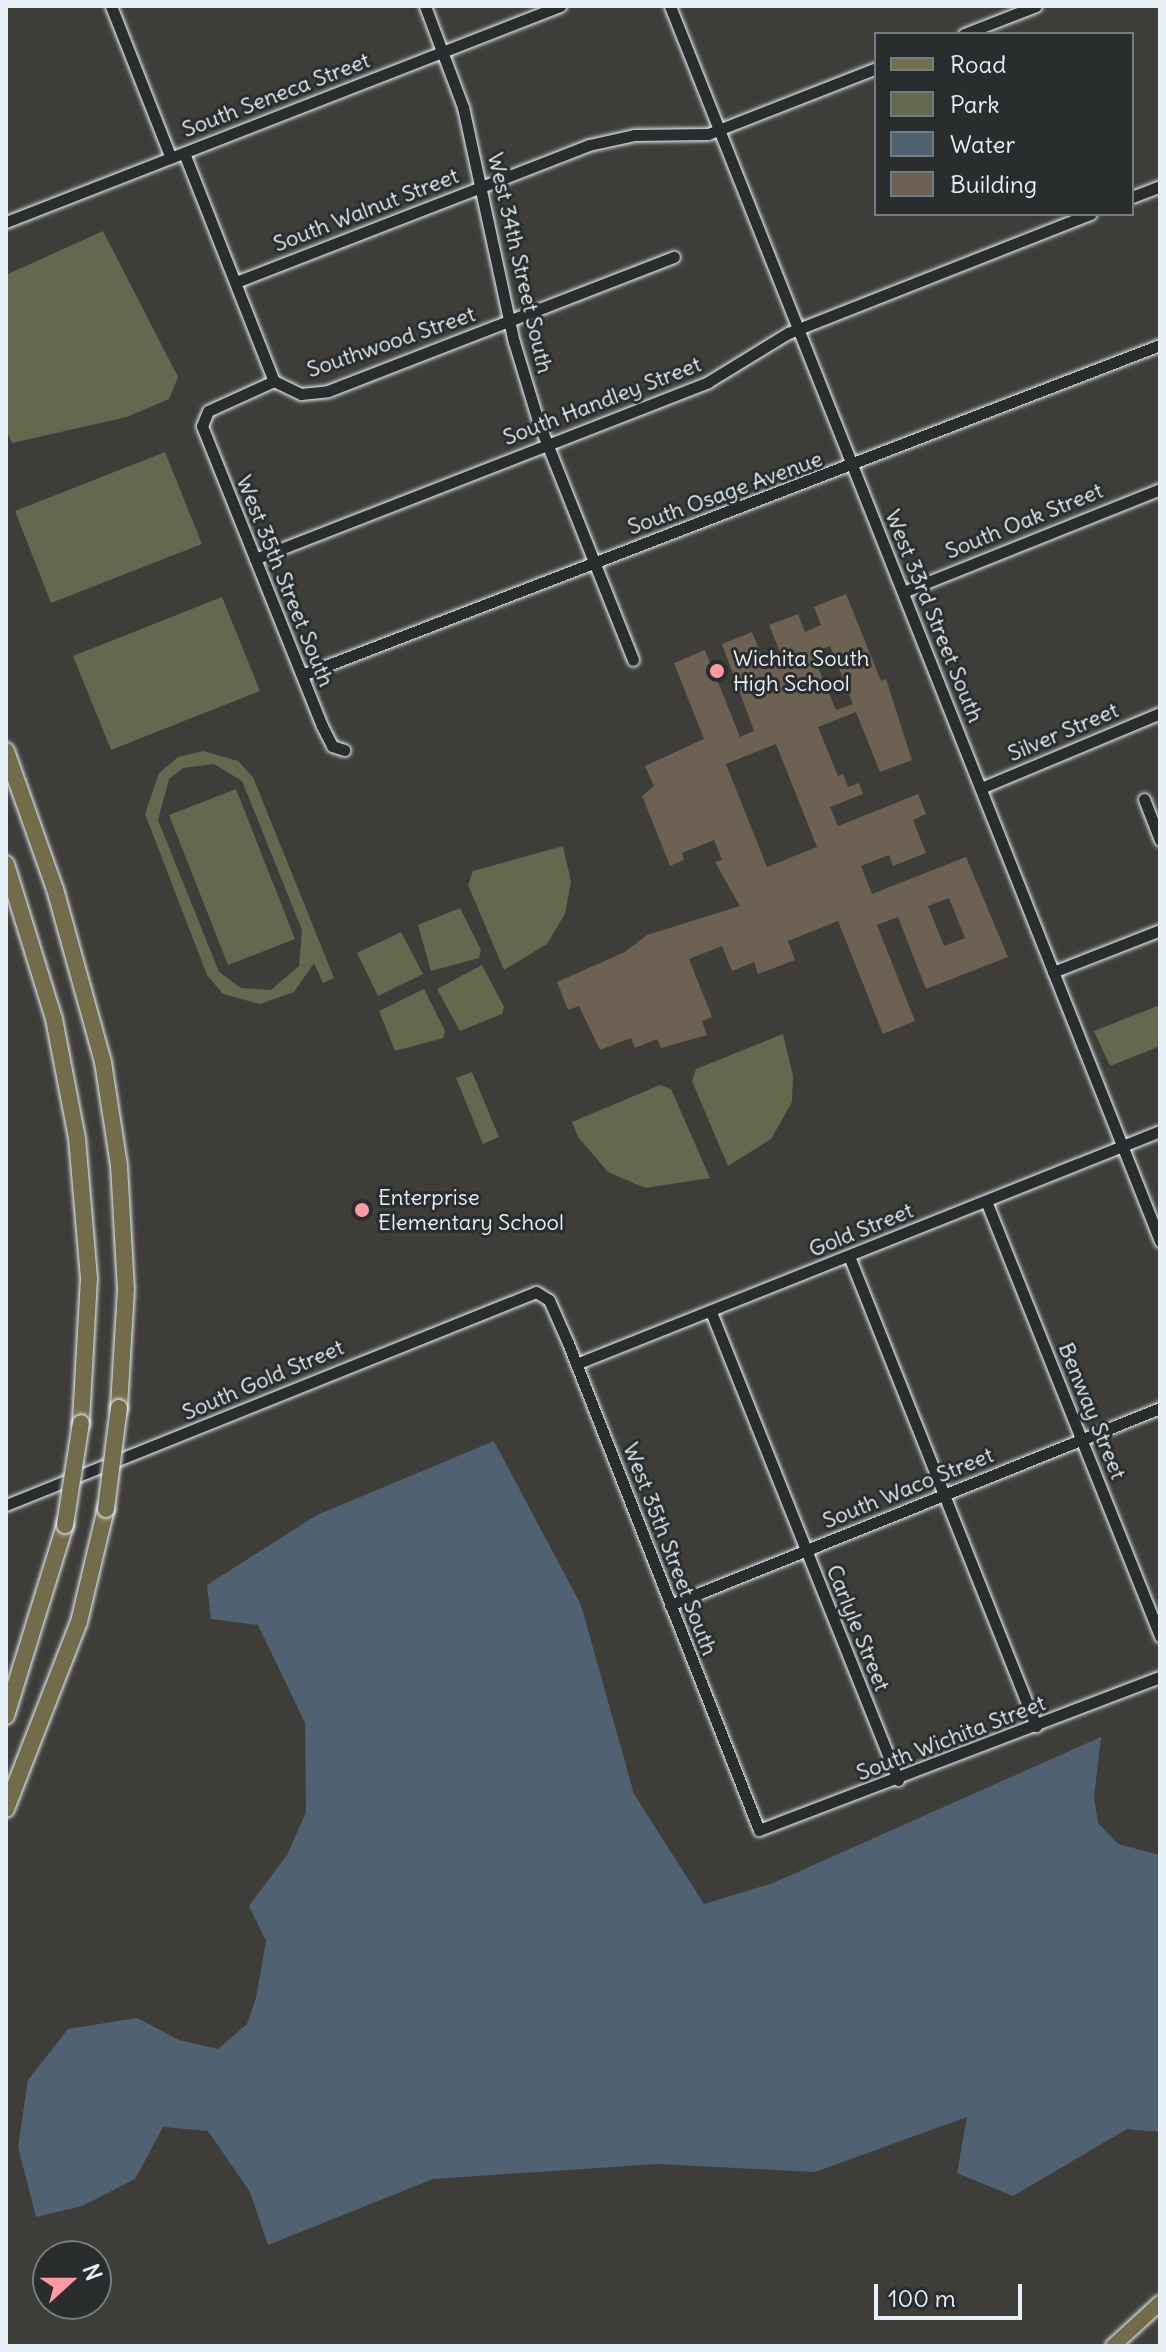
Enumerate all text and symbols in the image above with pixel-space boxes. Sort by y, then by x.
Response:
legend [874,32,1134,216]
street label: South Seneca Street [178,47,374,143]
text: Road [950,49,1006,79]
text: Park [950,89,1000,119]
text: Water [950,129,1015,159]
street label: West 34th Street South [482,150,558,376]
street label: South Walnut Street [270,162,462,258]
text: Building [950,169,1037,199]
street label: Southwood Street [303,301,479,383]
street label: South Handley Street [499,351,705,451]
street label: South Osage Avenue [624,445,826,541]
street label: West 35th Street South [230,471,340,691]
street label: South Oak Street [941,477,1107,565]
street label: West 33rd Street South [879,506,989,726]
place label: Wichita South High School [733,645,870,696]
marker: Wichita South High School [708,662,726,680]
street label: Silver Street [1004,697,1122,767]
place label: Enterprise Elementary School [378,1184,564,1236]
street label: Gold Street [805,1197,917,1263]
marker: Enterprise Elementary School [353,1201,371,1219]
street label: South Gold Street [178,1334,348,1426]
street label: Benway Street [1053,1339,1131,1483]
street label: West 35th Street South [617,1439,723,1659]
street label: South Waco Street [819,1442,997,1534]
street label: Carlyle Street [821,1561,895,1695]
street label: South Wichita Street [853,1690,1049,1786]
north arrow [32,2240,112,2320]
text: N [77,2260,108,2284]
scale bar [878,2268,1026,2318]
text: 100 m [888,2283,956,2313]

